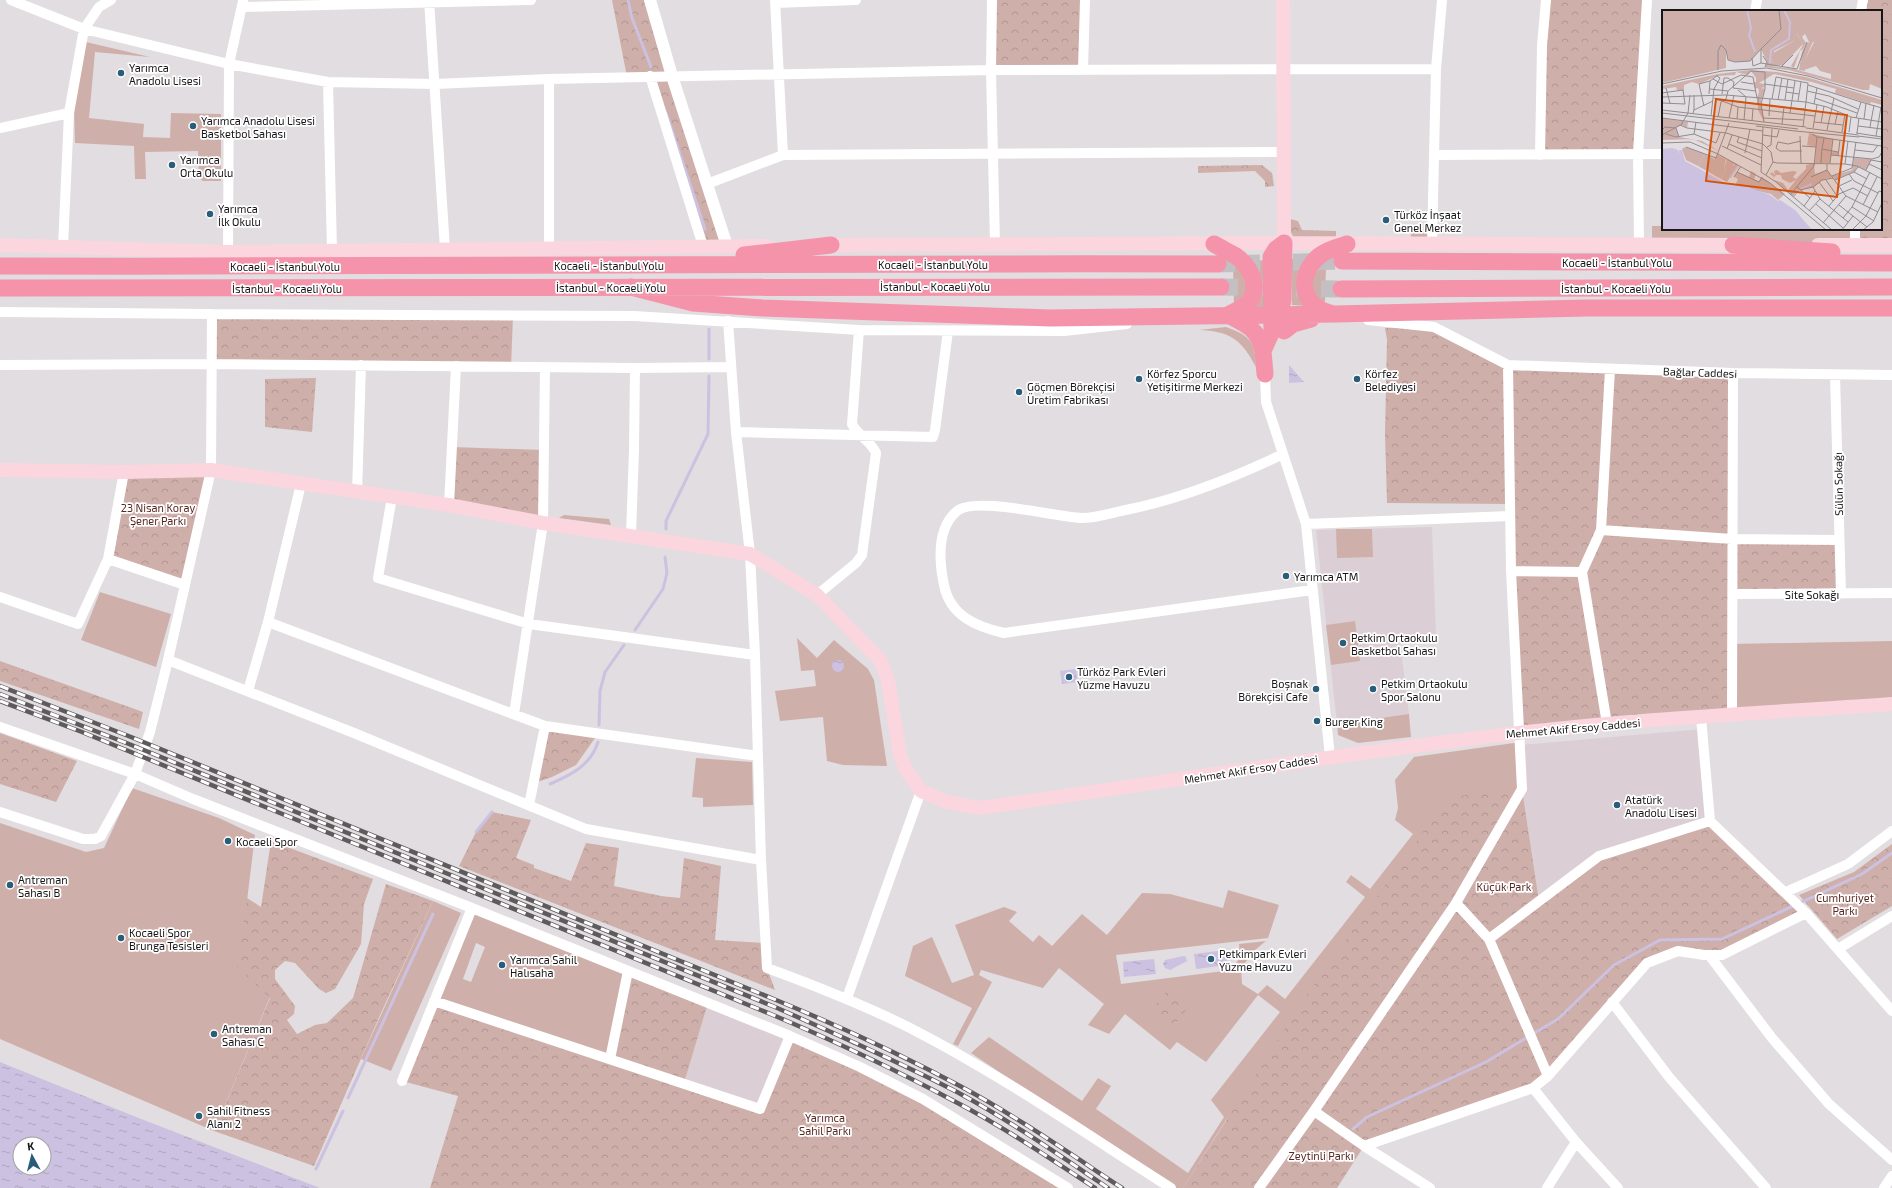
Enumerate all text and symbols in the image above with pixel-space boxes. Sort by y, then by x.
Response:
inset map [1662,10,1882,230]
place label: Yarımca Anadolu Lisesi [129,61,201,87]
marker: Yarımca Anadolu Lisesi [116,68,126,78]
place label: Yarımca Anadolu Lisesi Basketbol Sahası [201,114,315,140]
marker: Yarımca Anadolu Lisesi Basketbol Sahası [188,121,198,131]
place label: Yarımca Orta Okulu [180,153,233,179]
marker: Yarımca Orta Okulu [167,160,177,170]
place label: Yarımca İlk Okulu [218,202,261,228]
place label: Türköz İnşaat Genel Merkez [1394,208,1462,234]
marker: Yarımca İlk Okulu [205,209,215,219]
marker: Türköz İnşaat Genel Merkez [1381,215,1391,225]
street label: Kocaeli - İstanbul Yolu [1562,256,1672,269]
street label: Kocaeli - İstanbul Yolu [878,258,988,271]
street label: Kocaeli - İstanbul Yolu [554,259,664,272]
street label: Kocaeli - İstanbul Yolu [230,260,340,273]
street label: İstanbul - Kocaeli Yolu [880,280,990,293]
street label: İstanbul - Kocaeli Yolu [556,281,666,294]
street label: İstanbul - Kocaeli Yolu [232,282,342,295]
street label: İstanbul - Kocaeli Yolu [1561,282,1671,295]
street label: Bağlar Caddesi [1663,364,1737,380]
place label: Körfez Sporcu Yetişitirme Merkezi [1147,367,1243,394]
place label: Körfez Belediyesi [1365,367,1416,393]
marker: Körfez Sporcu Yetişitirme Merkezi [1134,374,1144,384]
marker: Körfez Belediyesi [1352,374,1362,384]
place label: Göçmen Börekçisi Üretim Fabrikası [1027,380,1115,406]
marker: Göçmen Börekçisi Üretim Fabrikası [1014,387,1024,397]
street label: Sülün Sokağı [1831,452,1845,516]
park label: 23 Nisan Koray Şener Parkı [121,501,195,529]
place label: Yarımca ATM [1294,570,1358,583]
marker: Yarımca ATM [1281,571,1291,581]
street label: Site Sokağı [1785,588,1839,601]
place label: Petkim Ortaokulu Basketbol Sahası [1351,631,1438,657]
marker: Petkim Ortaokulu Basketbol Sahası [1338,638,1348,648]
place label: Türköz Park Evleri Yüzme Havuzu [1077,665,1166,691]
marker: Türköz Park Evleri Yüzme Havuzu [1064,672,1074,682]
place label: Boşnak Börekçisi Cafe [1238,677,1308,704]
place label: Petkim Ortaokulu Spor Salonu [1381,677,1468,703]
marker: Boşnak Börekçisi Cafe [1311,684,1321,694]
marker: Petkim Ortaokulu Spor Salonu [1368,684,1378,694]
place label: Burger King [1325,715,1383,728]
marker: Burger King [1312,716,1322,726]
street label: Mehmet Akif Ersoy Caddesi [1505,716,1641,740]
street label: Mehmet Akif Ersoy Caddesi [1183,752,1319,786]
place label: Atatürk Anadolu Lisesi [1625,793,1697,819]
marker: Atatürk Anadolu Lisesi [1612,800,1622,810]
place label: Kocaeli Spor [236,835,298,848]
marker: Kocaeli Spor [223,836,233,846]
place label: Antreman Sahası B [18,873,68,899]
marker: Antreman Sahası B [5,880,15,890]
park label: Küçük Park [1477,880,1532,894]
park label: Cumhuriyet Parkı [1816,891,1874,917]
place label: Kocaeli Spor Brunga Tesisleri [129,926,209,952]
marker: Kocaeli Spor Brunga Tesisleri [116,933,126,943]
place label: Petkimpark Evleri Yüzme Havuzu [1219,947,1307,973]
place label: Yarımca Sahil Halısaha [510,953,578,979]
marker: Petkimpark Evleri Yüzme Havuzu [1206,954,1216,964]
marker: Yarımca Sahil Halısaha [497,960,507,970]
place label: Antreman Sahası C [222,1022,272,1048]
marker: Antreman Sahası C [209,1029,219,1039]
place label: Sahil Fitness Alanı 2 [207,1104,271,1130]
marker: Sahil Fitness Alanı 2 [194,1111,204,1121]
park label: Yarımca Sahil Parkı [799,1111,851,1137]
north arrow [12,1136,52,1176]
text: K [26,1139,35,1152]
park label: Zeytinli Parkı [1289,1149,1353,1162]

